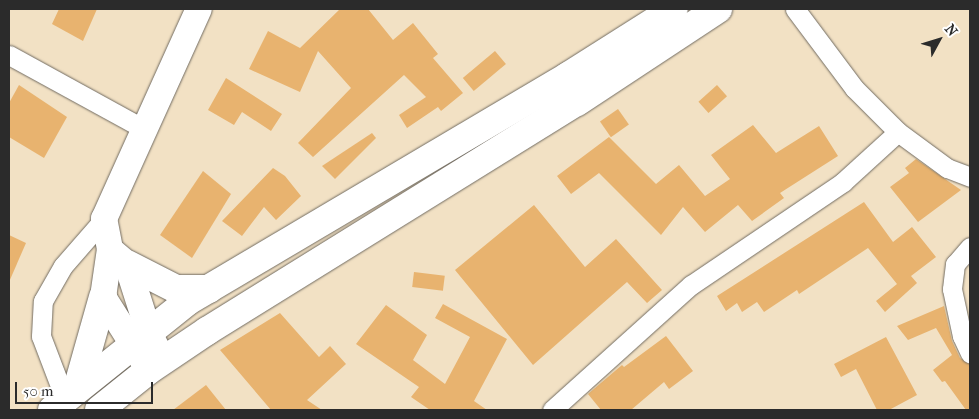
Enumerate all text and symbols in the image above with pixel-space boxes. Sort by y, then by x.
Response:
north arrow [914,15,964,65]
text: N [941,21,961,40]
scale bar [18,372,155,404]
text: 50 m [23,382,53,400]

